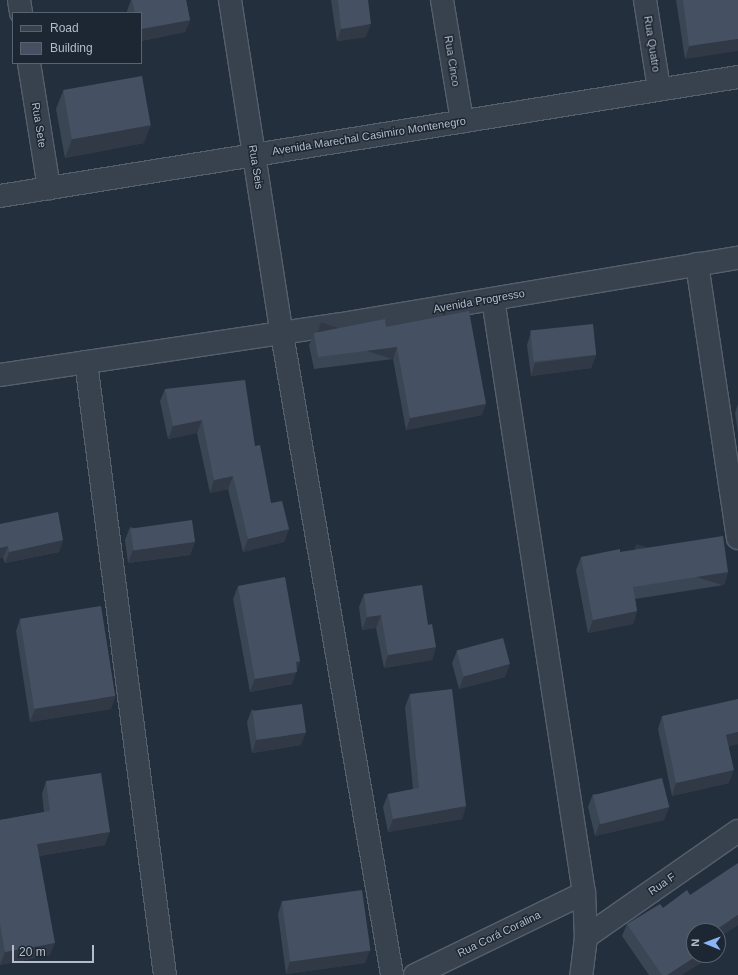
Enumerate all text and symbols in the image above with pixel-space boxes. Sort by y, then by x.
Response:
legend [12,12,142,64]
street label: Rua Quatro [641,15,663,73]
text: Road [50,21,79,35]
street label: Rua Cinco [441,35,463,87]
text: Building [50,41,93,55]
street label: Rua Sete [29,101,49,149]
street label: Avenida Marechal Casimiro Montenegro [271,114,467,158]
street label: Rua Seis [246,144,266,190]
street label: Avenida Progresso [432,286,526,316]
street label: Rua F [646,870,678,898]
street label: Rua Corá Coralina [455,908,543,960]
north arrow [686,923,726,963]
scale bar [14,937,96,963]
text: N [689,939,701,947]
text: 20 m [19,945,46,959]

